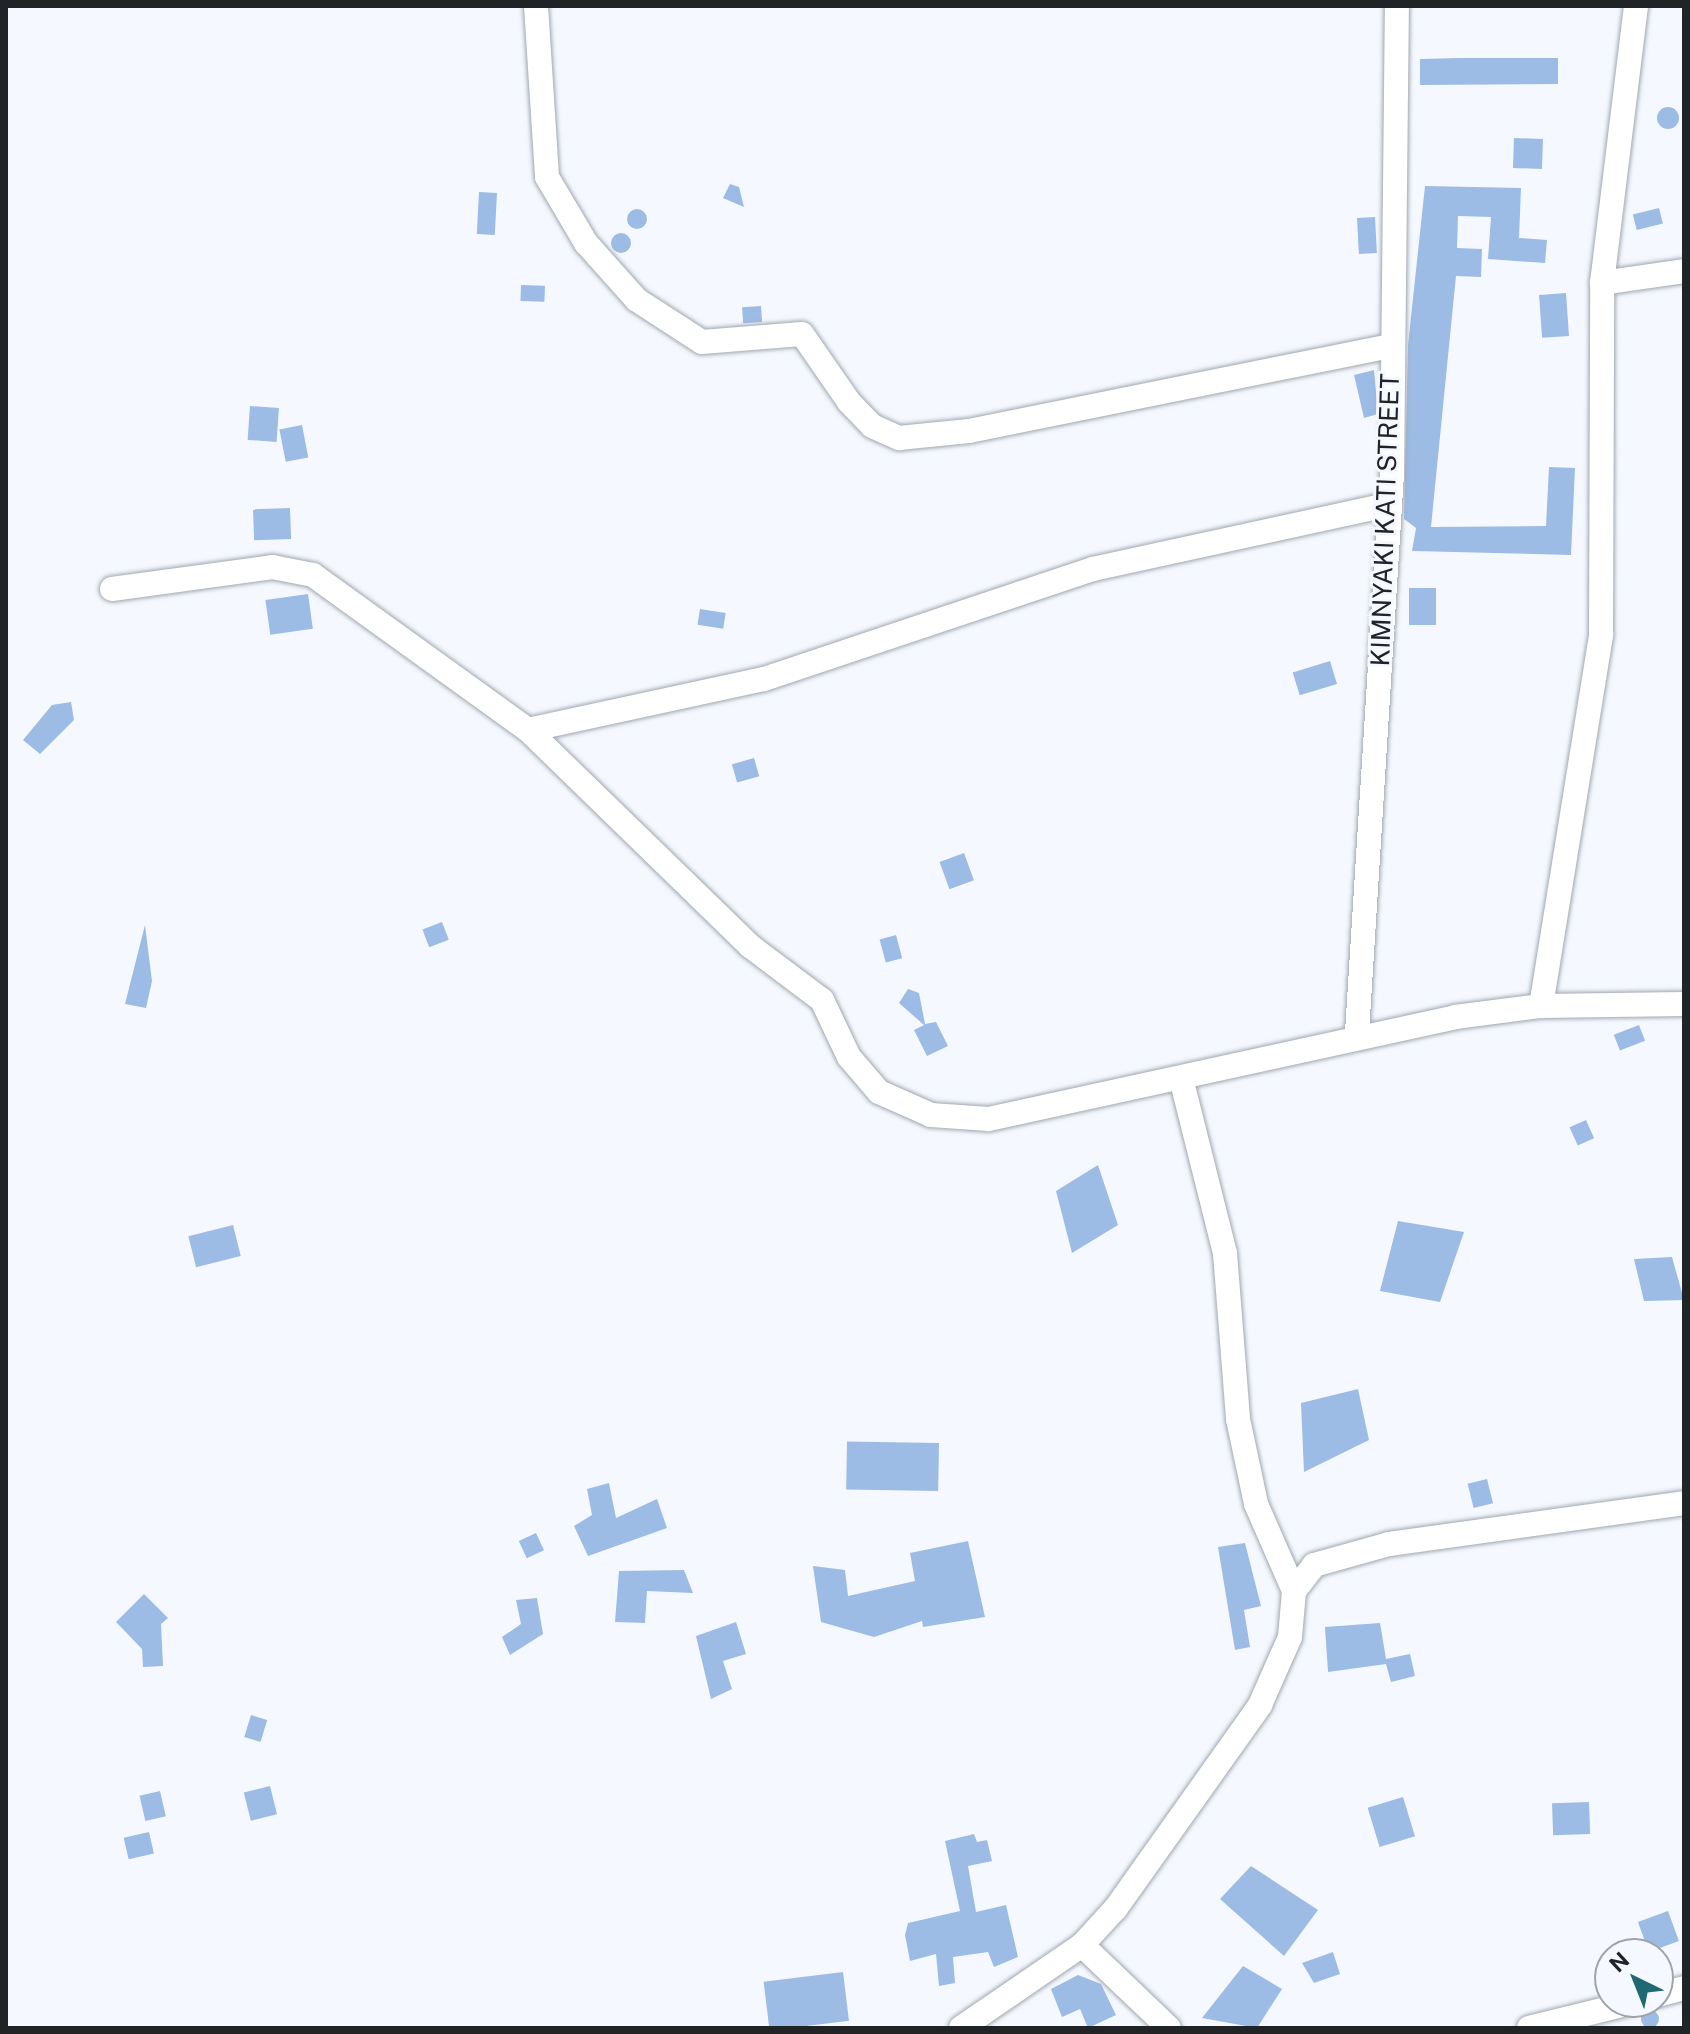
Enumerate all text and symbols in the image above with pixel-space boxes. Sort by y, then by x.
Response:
street label: KIMNYAKI KATI STREET [1364,373,1406,667]
north arrow [1594,1938,1674,2018]
text: N [1604,1947,1634,1977]

